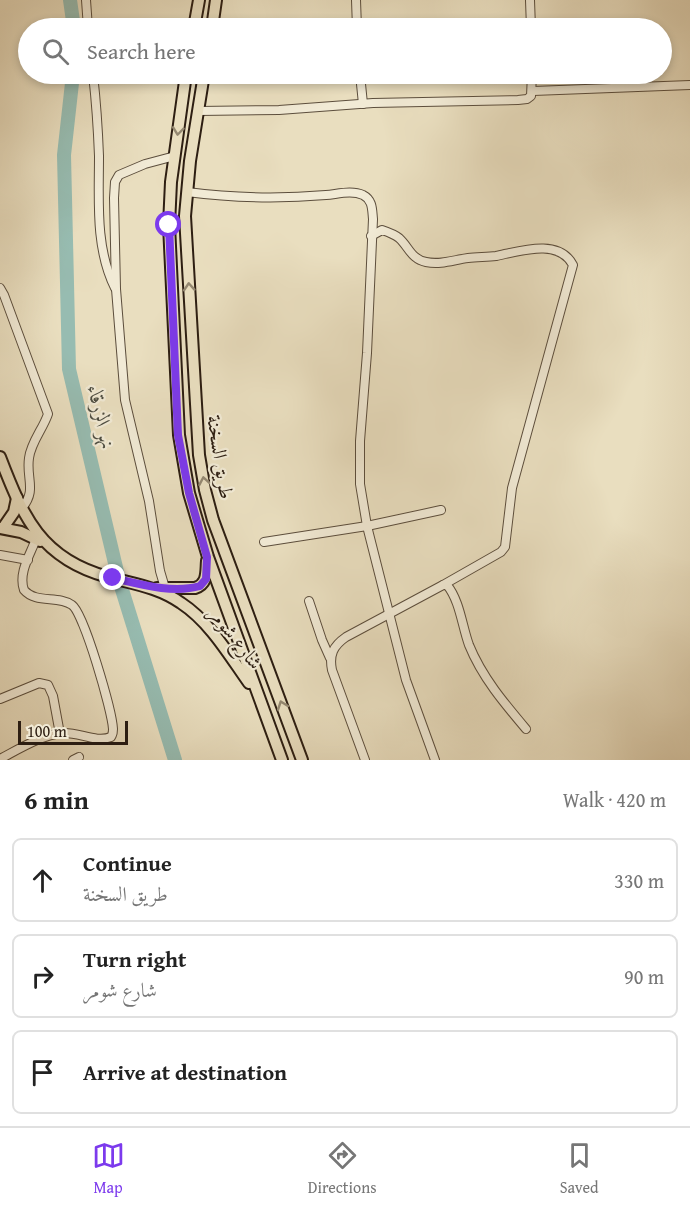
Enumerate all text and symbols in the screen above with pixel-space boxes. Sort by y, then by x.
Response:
search box [18,18,672,84]
icon: search [39,35,72,68]
text: Search here [87,35,196,67]
one-way arrow [172,127,184,136]
route start [155,211,181,237]
one-way arrow [182,283,195,292]
water label: نهر الزرقاء [80,382,124,452]
street label: طريق السخنة [200,413,242,501]
one-way arrow [198,477,210,486]
route end [99,564,125,590]
street label: شارع شومر [199,599,270,677]
one-way arrow [276,700,289,711]
scale bar [18,718,128,746]
text: 100 m [27,719,67,743]
text: 6 min [24,780,89,819]
text: Walk · 420 m [563,785,666,814]
text: Continue [83,847,172,879]
icon: ahead [26,864,59,897]
text: 330 m [614,866,664,895]
text: طريق السخنة [83,879,168,908]
text: Turn right [83,943,186,975]
icon: right [26,960,59,993]
text: 90 m [624,962,664,991]
text: شارع شومر [83,975,157,1004]
icon: arrive [26,1056,59,1089]
text: Arrive at destination [83,1056,287,1088]
tab: Map [92,1139,125,1199]
tab: Directions [308,1139,377,1199]
tab: Saved [560,1139,598,1199]

